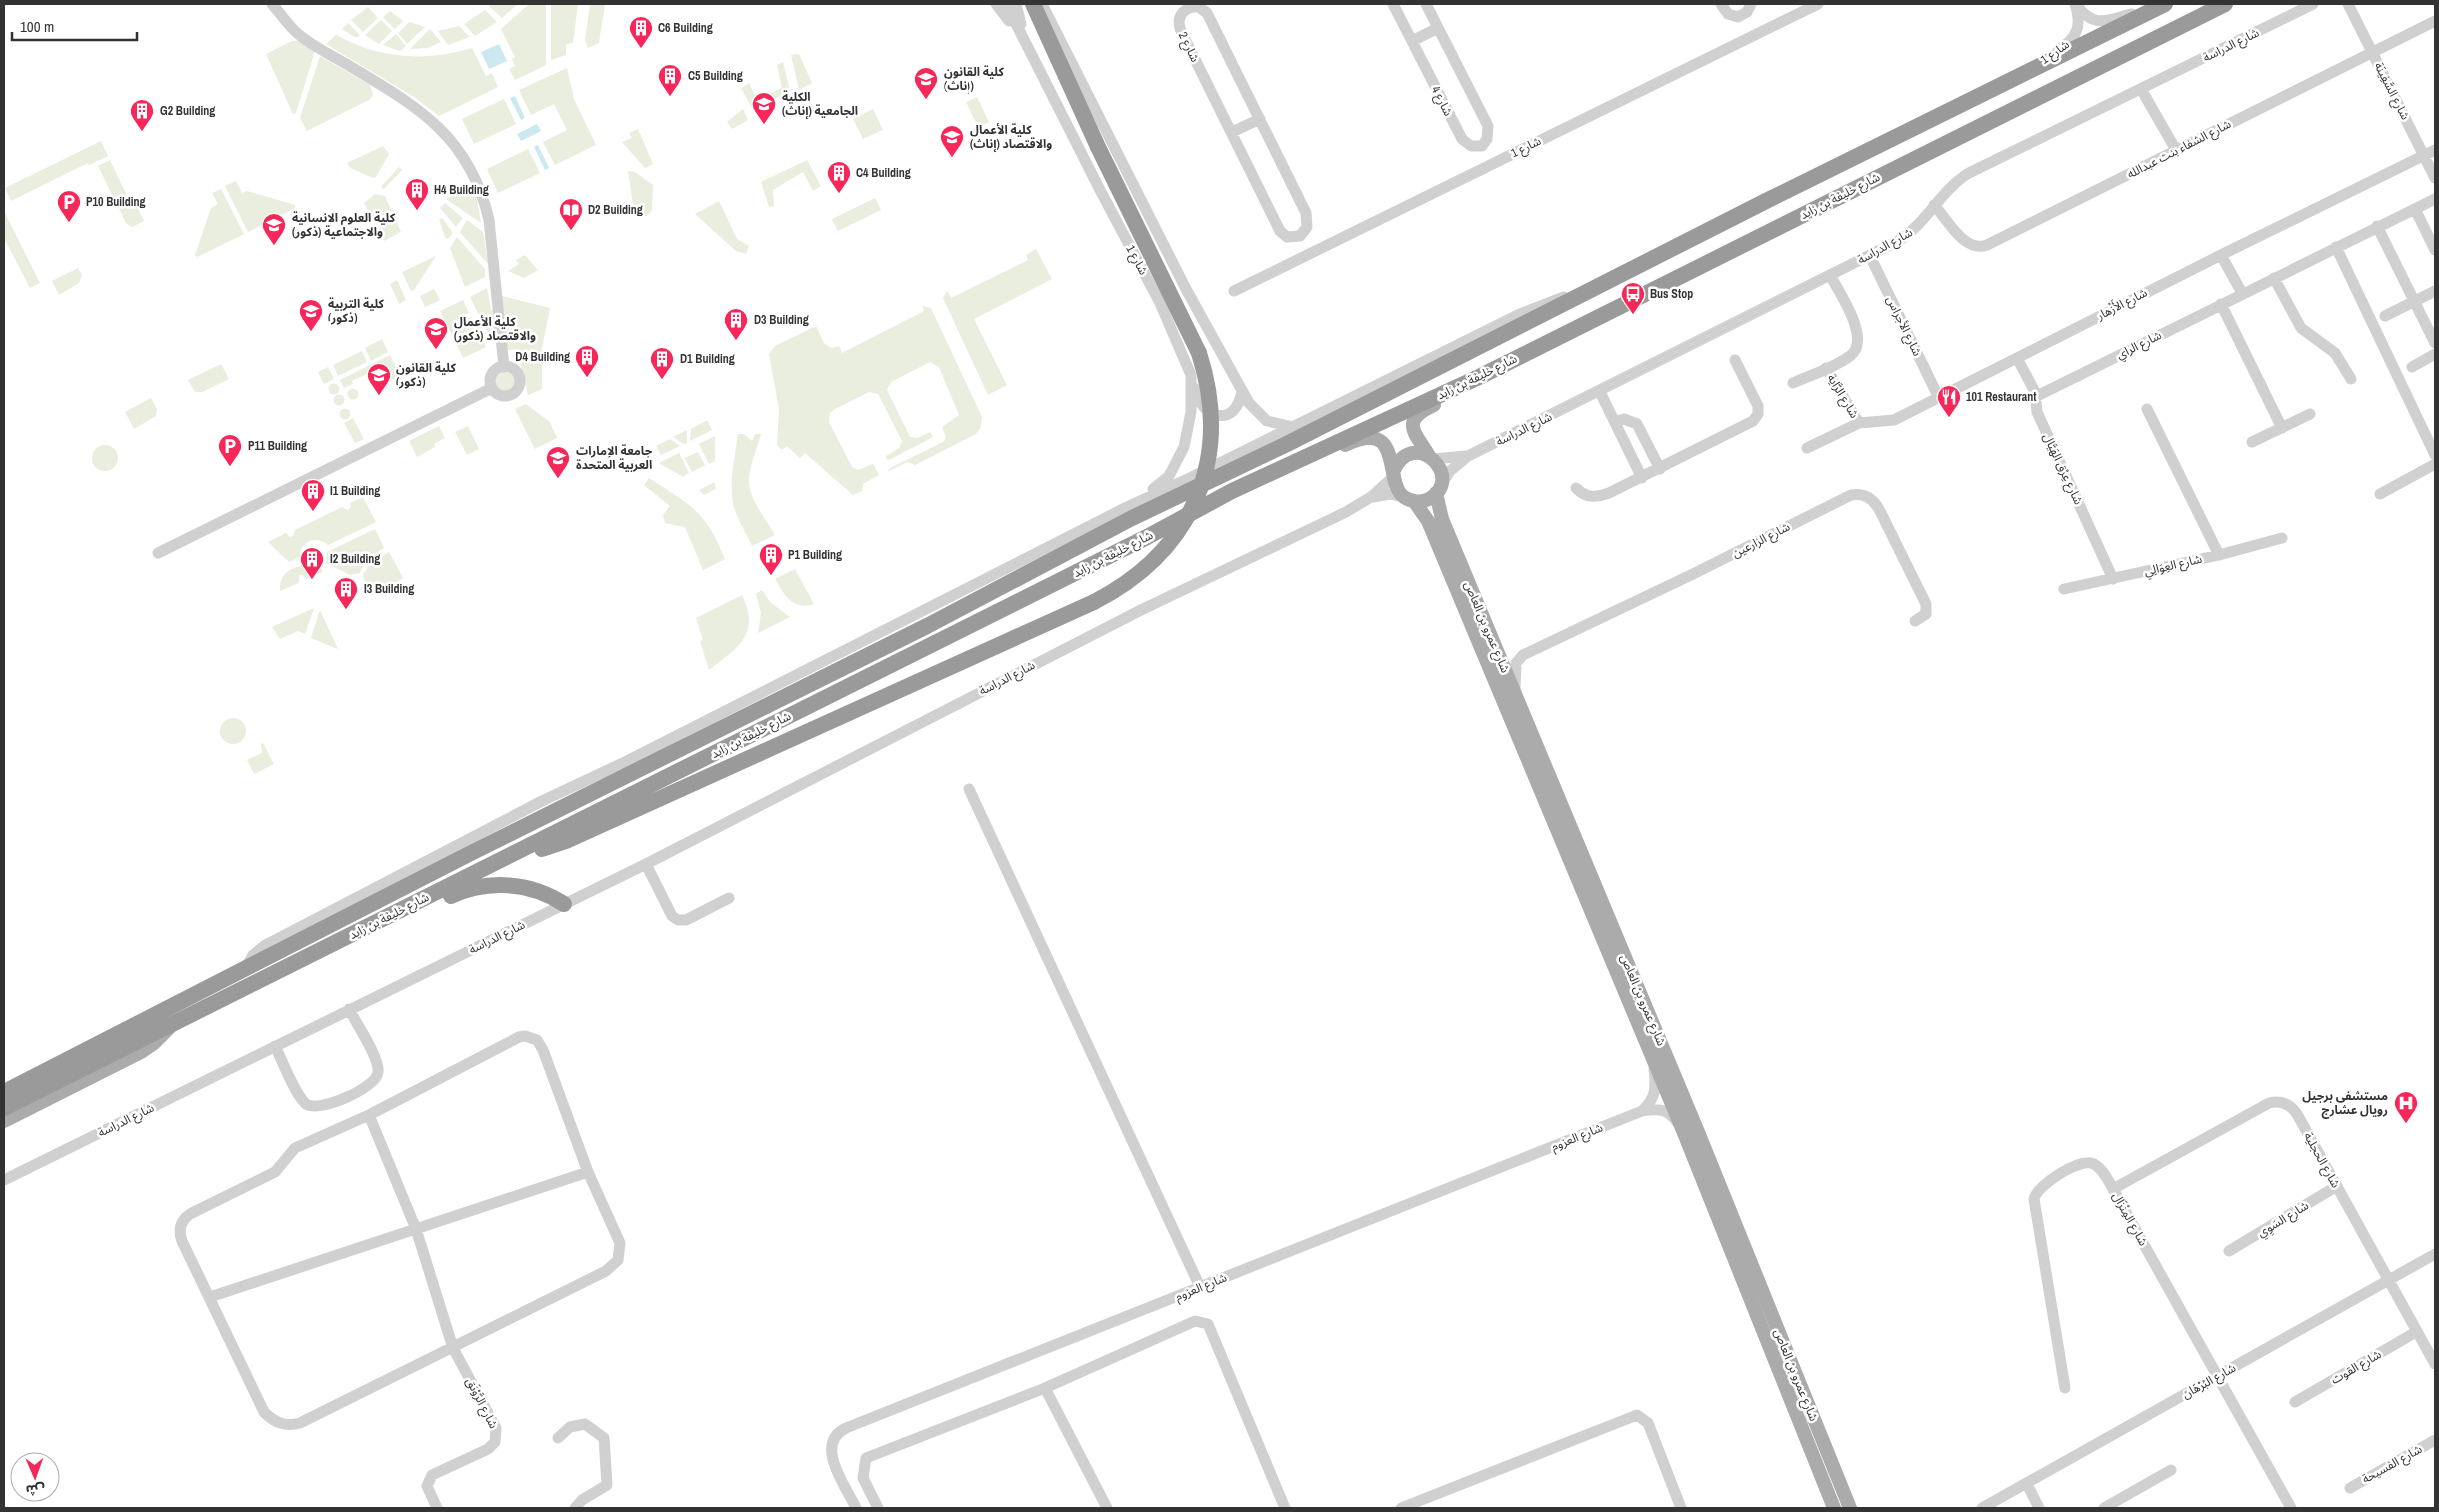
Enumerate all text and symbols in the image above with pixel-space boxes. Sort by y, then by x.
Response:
scale bar [12,10,138,42]
building icon: C6 Building [628,15,654,49]
text: 100 m [20,16,54,37]
place label: C6 Building [658,20,713,36]
street label: شارع الدراسة [2200,25,2262,66]
street label: شارع 2 [1174,29,1203,65]
street label: شارع 1 [2037,36,2073,68]
street label: شارع السَّفِينَة [2370,59,2413,123]
building icon: C5 Building [657,63,683,97]
place label: كلية القانون (إناث) [944,64,1004,95]
school or university icon: كلية القانون (إناث) [913,66,939,100]
place label: C5 Building [688,68,743,84]
street label: شارع 4 [1427,83,1456,119]
place label: الكلية الجامعية (إناث) [782,89,858,120]
school or university icon: الكلية الجامعية (إناث) [751,91,777,125]
building icon: G2 Building [129,98,155,132]
place label: G2 Building [160,103,215,119]
street label: شارع الشفاء بنت عبدالله [2124,116,2234,183]
place label: كلية الأعمال والاقتصاد (إناث) [970,122,1052,153]
school or university icon: كلية الأعمال والاقتصاد (إناث) [939,124,965,158]
street label: شارع 1 [1508,133,1544,162]
building icon: C4 Building [826,160,852,194]
place label: C4 Building [856,165,911,181]
street label: شارع خليفة بن زايد [1797,169,1883,224]
building icon: H4 Building [404,177,430,211]
place label: H4 Building [434,182,489,198]
parking icon: P10 Building [56,189,82,223]
place label: P10 Building [86,194,146,210]
library icon: D2 Building [558,197,584,231]
place label: D2 Building [588,202,643,218]
place label: كلية العلوم الإنسانية والاجتماعية (ذكور) [292,210,396,240]
school or university icon: كلية العلوم الإنسانية والاجتماعية (ذكور) [261,212,287,246]
street label: شارع الدراسة [1855,224,1916,269]
street label: شارع 1 [1122,242,1151,278]
bus stop icon: Bus Stop [1620,281,1646,315]
street label: شارع الأَزْهار [2093,284,2150,325]
place label: Bus Stop [1650,286,1693,302]
street label: شارع الأجراس [1882,293,1925,359]
place label: كلية التربية (ذكور) [328,296,385,326]
school or university icon: كلية التربية (ذكور) [298,298,324,332]
building icon: D3 Building [723,307,749,341]
place label: D3 Building [754,312,809,328]
place label: كلية الأعمال والاقتصاد (ذكور) [454,314,536,344]
school or university icon: كلية الأعمال والاقتصاد (ذكور) [423,316,449,350]
street label: شارع الراي [2114,327,2165,364]
building icon: D4 Building [574,344,600,378]
building icon: D1 Building [649,346,675,380]
place label: D4 Building [515,349,570,365]
place label: D1 Building [680,351,735,367]
street label: شارع خليفة بن زايد [1434,351,1520,404]
place label: كلية القانون (ذكور) [396,360,456,390]
school or university icon: كلية القانون (ذكور) [366,362,392,396]
street label: شارع الرَّاية [1823,371,1862,422]
restaurant icon: 101 Restaurant [1936,384,1962,418]
place label: 101 Restaurant [1966,389,2037,405]
street label: شارع الدراسة [1493,409,1555,450]
street label: شارع عِرْق الهَيَّال [2039,431,2087,508]
parking icon: P11 Building [217,433,243,467]
place label: P11 Building [248,438,307,454]
place label: جامعة الإمارات العربية المتحدة [576,443,653,473]
school or university icon: جامعة الإمارات العربية المتحدة [545,445,571,479]
building icon: I1 Building [300,478,326,512]
place label: I1 Building [330,483,380,499]
street label: شارع الزارعين [1729,519,1793,562]
street label: شارع خليفة بن زايد [1070,527,1156,582]
building icon: P1 Building [758,542,784,576]
building icon: I2 Building [299,546,325,580]
place label: P1 Building [788,547,842,563]
place label: I2 Building [330,551,380,567]
street label: شارع العِوَالِي [2143,551,2204,581]
building icon: I3 Building [333,576,359,610]
street label: شارع عمرو بن العاص [1460,579,1514,676]
place label: I3 Building [364,581,414,597]
street label: شارع الدراسة [976,657,1038,700]
street label: شارع خليفة بن زايد [708,708,794,763]
street label: شارع خليفة بن زايد [346,889,432,944]
street label: شارع الدراسة [466,917,528,958]
street label: شارع عمرو بن العاص [1616,952,1670,1049]
place label: مستشفى برجيل رويال عشارج [2302,1088,2388,1119]
hospital icon: مستشفى برجيل رويال عشارج [2393,1090,2419,1124]
street label: شارع الدراسة [95,1100,157,1141]
street label: شارع العزوم [1549,1119,1606,1156]
street label: شارع الحجلية [2299,1129,2344,1191]
street label: شارع المِنْزَال [2108,1189,2151,1249]
street label: شارع السَوِي [2254,1197,2313,1242]
street label: شارع العزوم [1173,1269,1230,1306]
street label: شارع عمرو بن العاص [1769,1327,1822,1424]
street label: شارع القوت [2328,1346,2385,1389]
street label: شارع البُرْهَان [2179,1360,2239,1403]
street label: شارع الرَّوْنَق [461,1375,502,1432]
street label: شارع الفسيحة [2359,1441,2425,1488]
north arrow [10,1452,60,1502]
text: ش [26,1481,45,1499]

